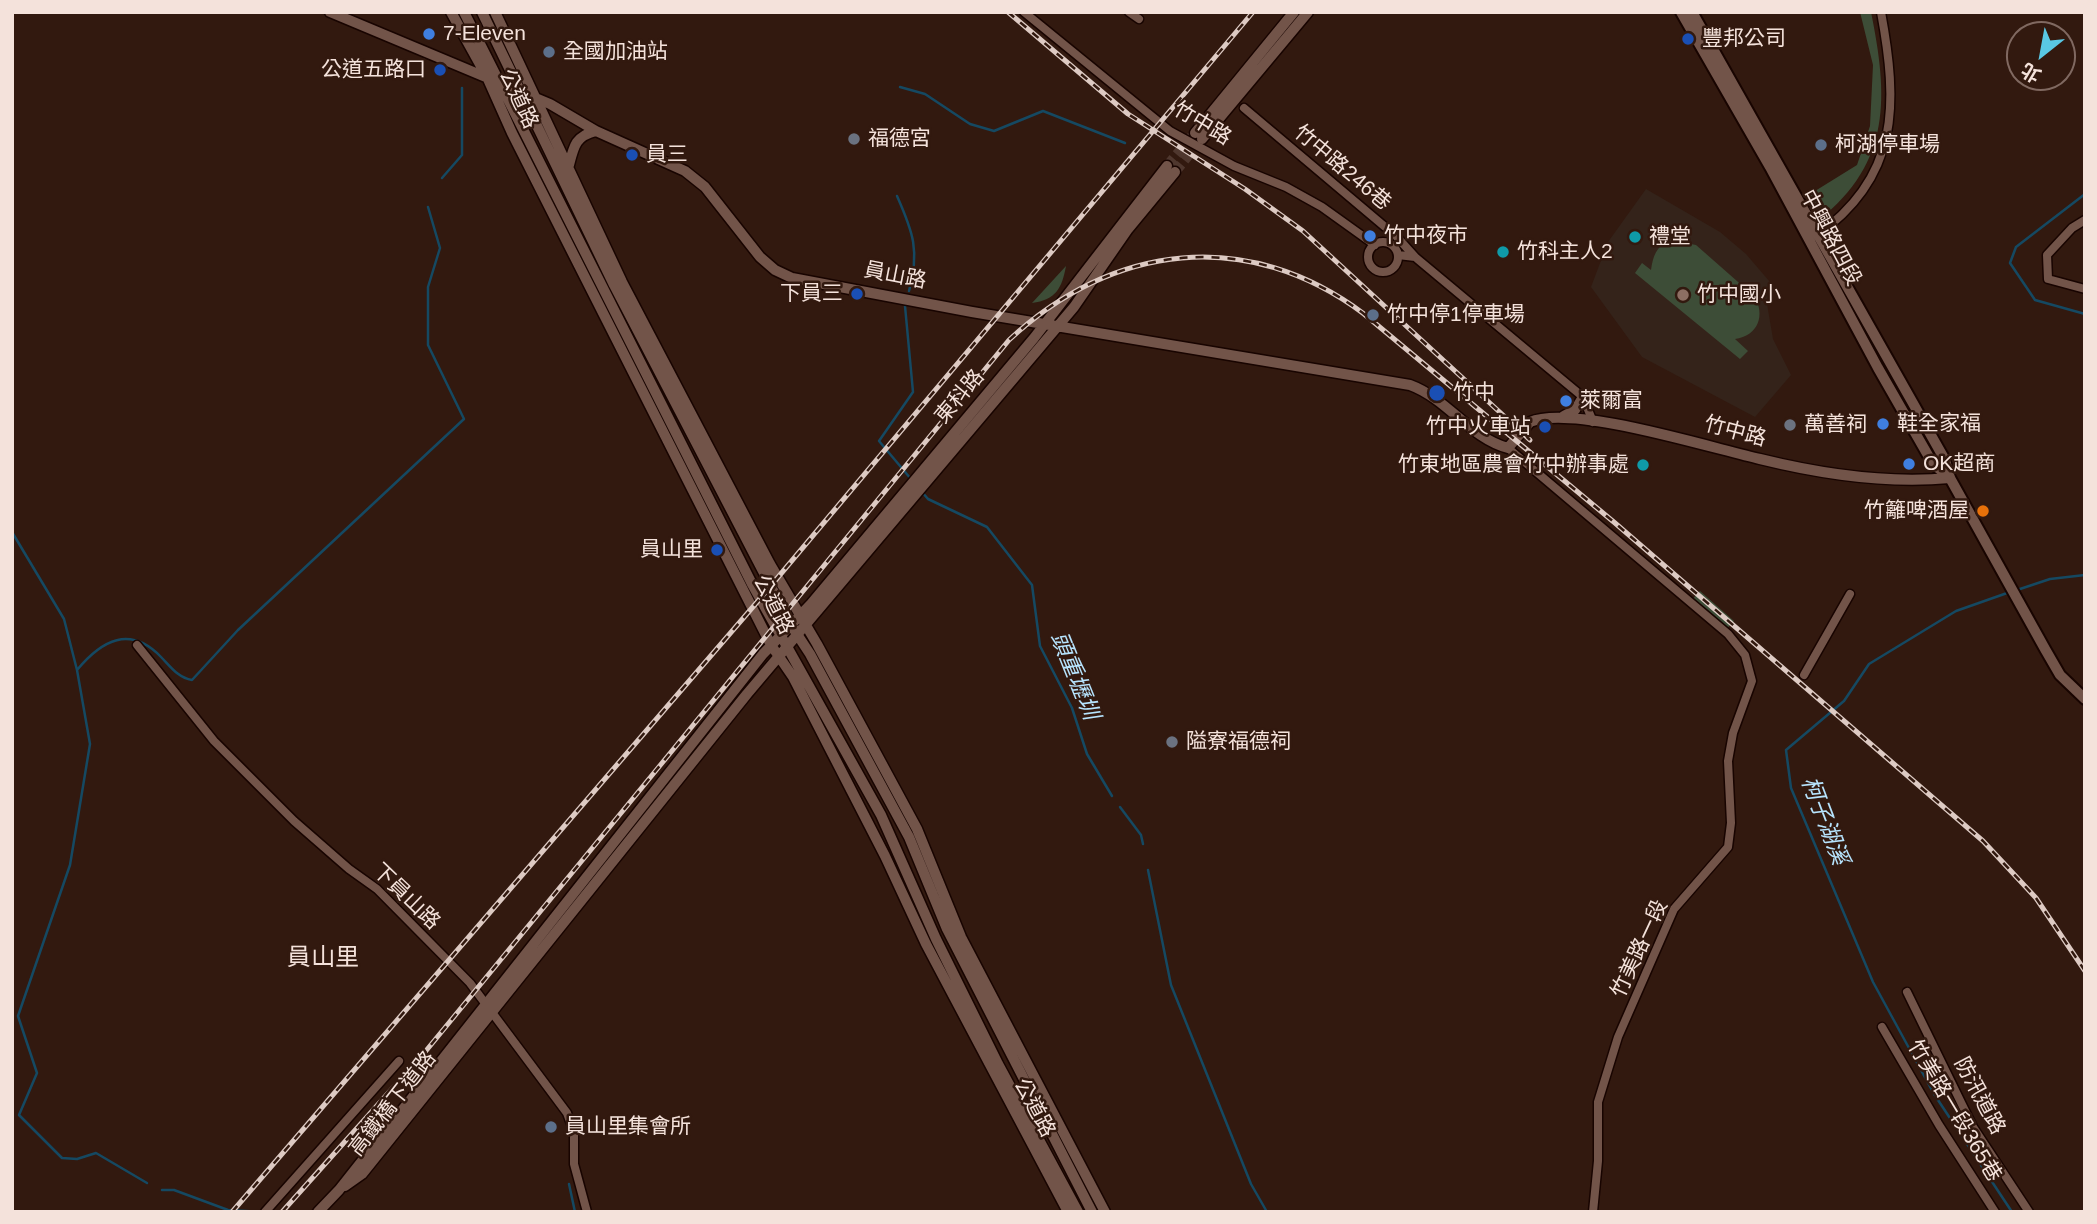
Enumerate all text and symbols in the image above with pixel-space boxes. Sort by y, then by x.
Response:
place label: 7-Eleven [443,21,526,47]
north arrow [2006,21,2076,91]
marker: 7-Eleven [421,26,437,42]
place label: 豐邦公司 [1702,26,1786,52]
marker: 豐邦公司 [1680,31,1696,47]
place label: 全國加油站 [563,39,668,65]
marker: 全國加油站 [541,44,557,60]
place label: 公道五路口 [321,57,426,83]
text: 北 [2017,59,2045,87]
marker: 公道五路口 [432,62,448,78]
street label: 公道路 [493,65,543,133]
street label: 竹中路 [1169,97,1235,151]
street label: 竹中路246巷 [1288,120,1396,216]
place label: 福德宮 [868,126,931,152]
marker: 福德宮 [846,131,862,147]
place label: 柯湖停車場 [1835,132,1940,158]
marker: 柯湖停車場 [1813,137,1829,153]
place label: 員三 [646,142,688,168]
marker: 員三 [624,147,640,163]
street label: 中興路四段 [1794,186,1866,290]
place label: 竹中夜市 [1384,223,1468,249]
place label: 禮堂 [1649,224,1691,250]
marker: 竹中夜市 [1362,228,1378,244]
marker: 禮堂 [1627,229,1643,245]
place label: 竹科主人2 [1517,239,1613,265]
marker: 竹科主人2 [1495,244,1511,260]
street label: 員山路 [862,258,928,294]
place label: 下員三 [780,281,843,307]
place label: 竹中國小 [1697,282,1781,308]
marker: 下員三 [849,286,865,302]
marker: 竹中國小 [1675,287,1691,303]
place label: 竹中停1停車場 [1387,302,1525,328]
marker: 竹中停1停車場 [1365,307,1381,323]
street label: 東科路 [930,365,990,429]
place label: 竹中 [1453,380,1495,406]
marker: 竹中 [1427,383,1447,403]
place label: 萊爾富 [1580,388,1643,414]
marker: 萊爾富 [1558,393,1574,409]
place label: 鞋全家福 [1897,411,1981,437]
street label: 竹中路 [1701,412,1769,452]
place label: 萬善祠 [1804,412,1867,438]
place label: 竹中火車站 [1426,414,1531,440]
marker: 鞋全家福 [1875,416,1891,432]
marker: 萬善祠 [1782,417,1798,433]
marker: 竹中火車站 [1537,419,1553,435]
place label: OK超商 [1923,451,1995,477]
place label: 竹東地區農會竹中辦事處 [1398,452,1629,478]
marker: OK超商 [1901,456,1917,472]
marker: 竹東地區農會竹中辦事處 [1635,457,1651,473]
place label: 竹籬啤酒屋 [1864,498,1969,524]
marker: 竹籬啤酒屋 [1975,503,1991,519]
place label: 員山里 [640,537,703,563]
marker: 員山里 [709,542,725,558]
street label: 公道路 [747,571,799,639]
water label: 頭重壢圳 [1044,628,1104,724]
place label: 隘寮福德祠 [1186,729,1291,755]
marker: 隘寮福德祠 [1164,734,1180,750]
water label: 柯子湖溪 [1795,773,1853,869]
street label: 下員山路 [367,859,445,935]
street label: 竹美路一段 [1606,896,1674,1002]
district label: 員山里 [287,944,359,972]
street label: 竹美路一段365巷 [1902,1035,2006,1187]
street label: 高鐵橋下道路 [344,1047,442,1161]
street label: 防汛道路 [1948,1053,2010,1139]
street label: 公道路 [1008,1074,1060,1142]
place label: 員山里集會所 [565,1114,691,1140]
marker: 員山里集會所 [543,1119,559,1135]

